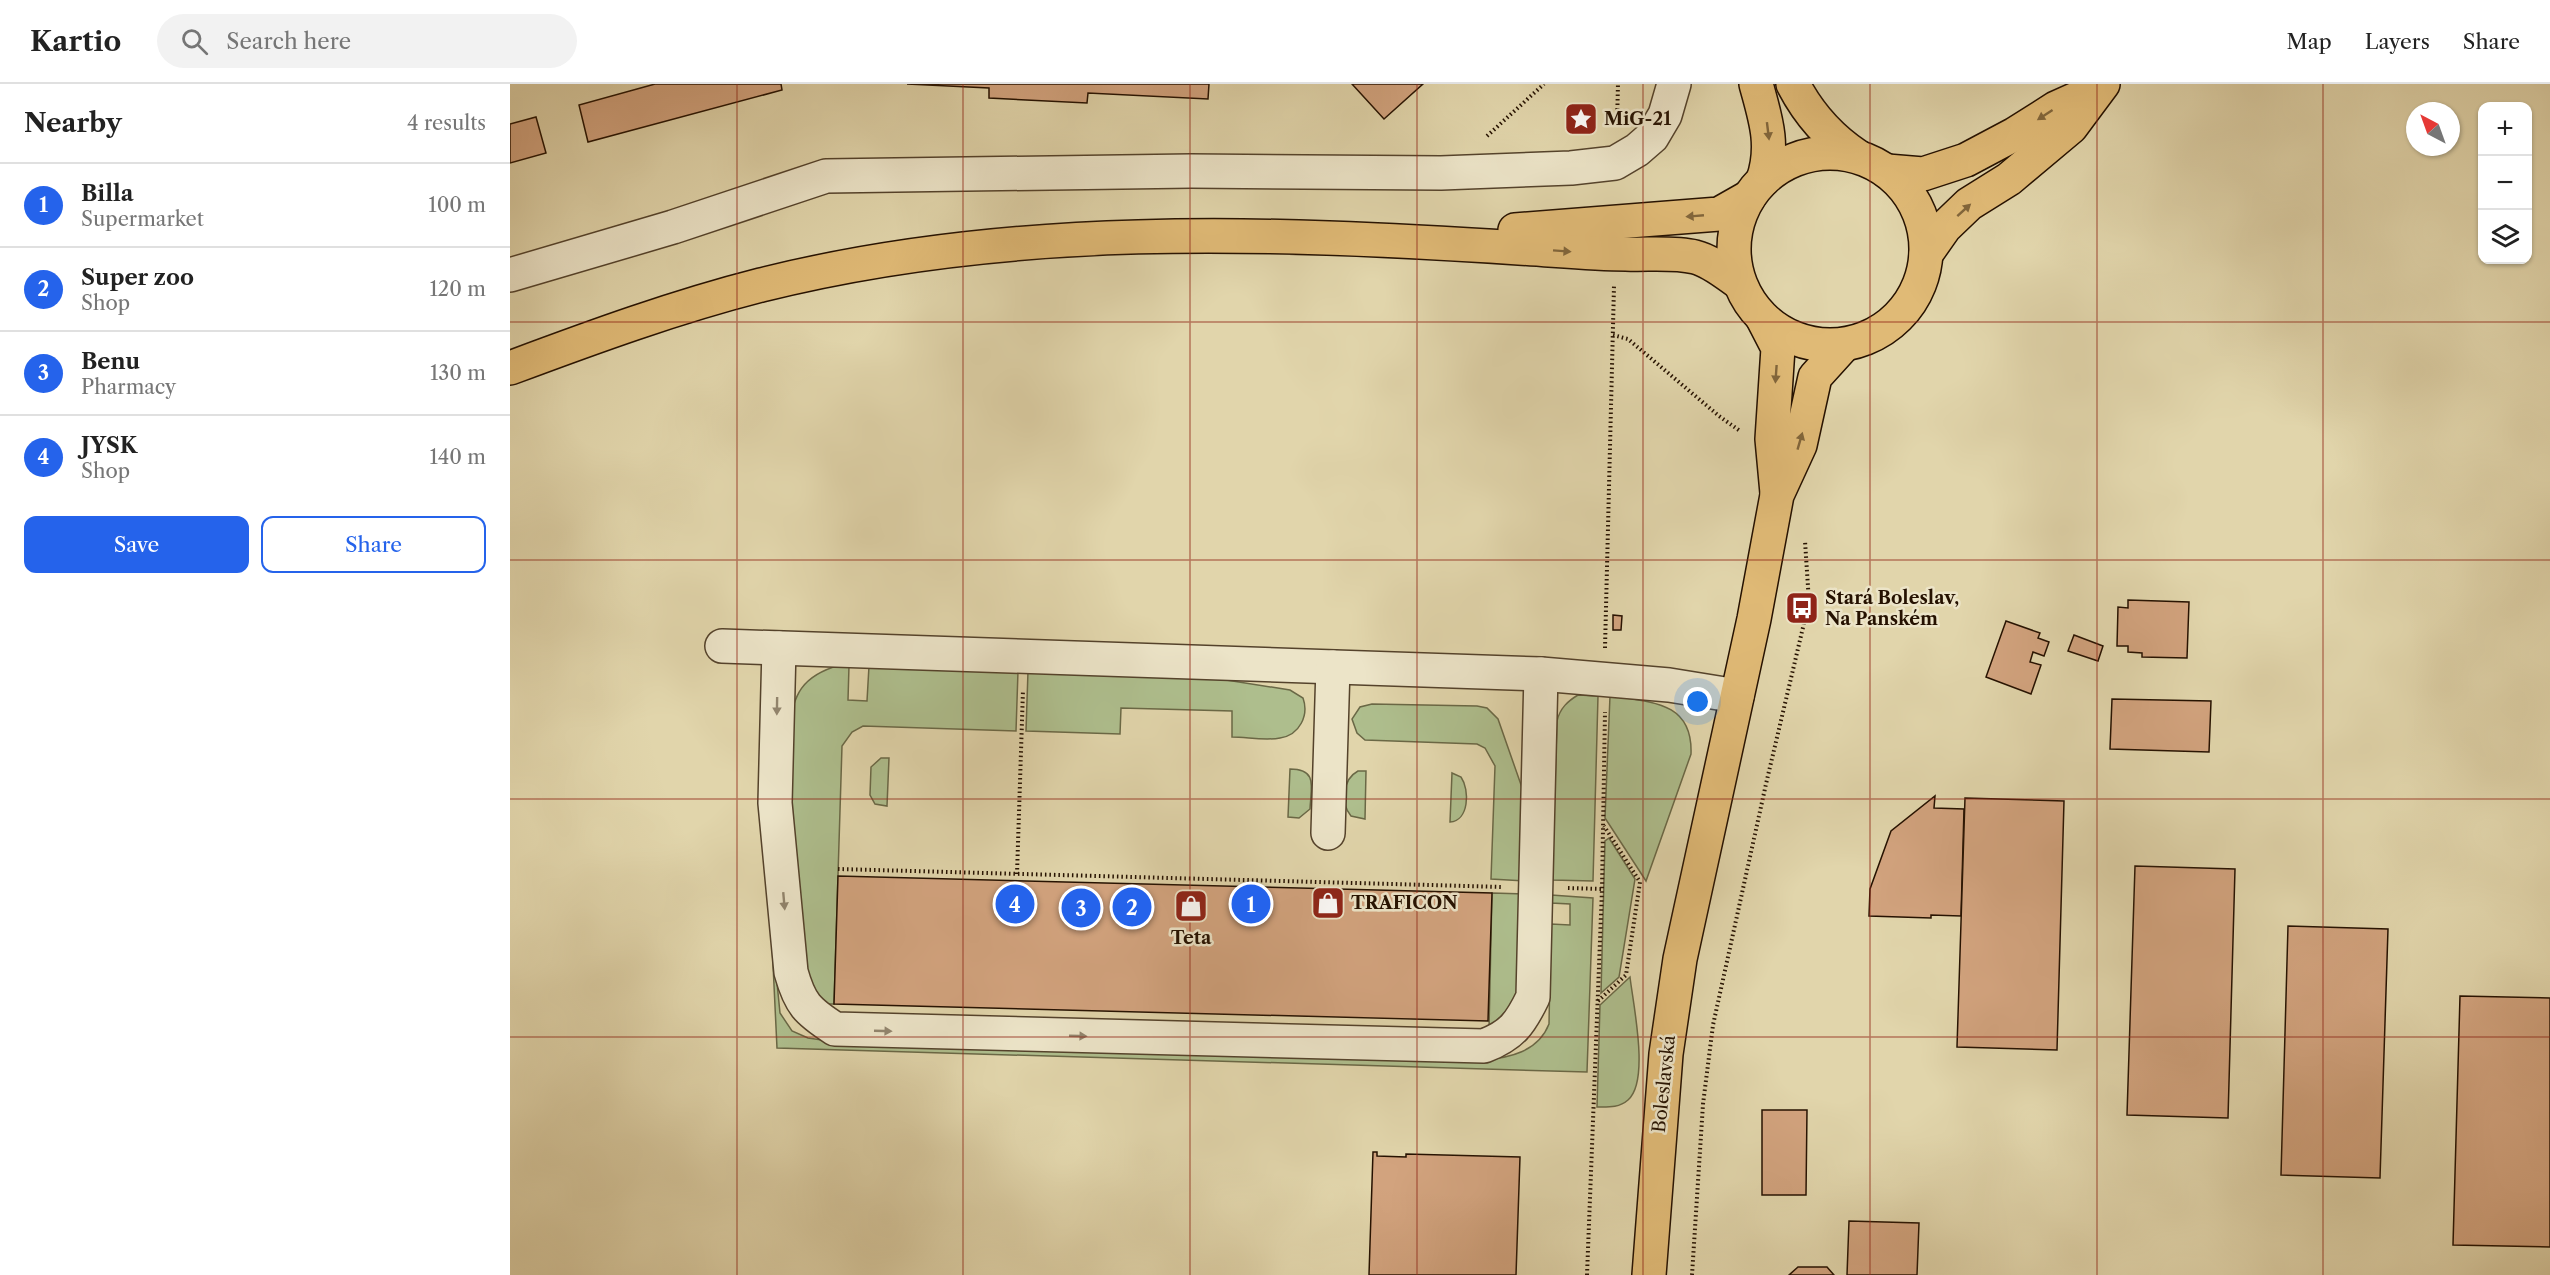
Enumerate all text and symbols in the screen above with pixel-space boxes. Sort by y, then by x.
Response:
search box [157,14,577,68]
text: Kartio [30,24,121,58]
icon: search [178,25,211,58]
text: Search here [226,28,351,55]
text: Map [2287,29,2332,54]
text: Layers [2365,29,2430,54]
text: Share [2463,29,2520,54]
place icon: MiG-21 [1563,101,1599,137]
north arrow [2406,102,2460,156]
map controls [2478,102,2532,264]
button: + [2478,102,2532,156]
text: Nearby [24,107,122,139]
place label: MiG-21 [1604,108,1671,130]
one-way arrow [2037,109,2054,120]
text: 4 results [407,111,486,135]
one-way arrow [1763,122,1773,141]
button: − [2478,156,2532,210]
text: Billa [81,180,133,207]
text: 1 [39,193,48,217]
text: 100 m [428,193,486,217]
one-way arrow [1956,204,1971,217]
text: Supermarket [81,207,204,231]
button: layers [2478,210,2532,264]
one-way arrow [1685,211,1704,221]
one-way arrow [1553,246,1572,255]
text: Super zoo [81,264,194,291]
text: 2 [38,277,49,301]
text: 120 m [429,277,486,301]
text: Shop [81,291,130,315]
text: Benu [81,348,140,375]
text: 3 [38,361,49,385]
text: 130 m [430,361,486,385]
one-way arrow [1771,365,1781,384]
text: Pharmacy [81,375,176,399]
text: JYSK [81,432,137,459]
one-way arrow [1796,432,1805,450]
text: 4 [38,445,49,469]
text: 140 m [429,445,486,469]
text: Shop [81,459,130,483]
button: Save [24,516,249,573]
button: Share [261,516,486,573]
place label: Stará Boleslav, Na Panském [1825,587,1959,630]
bus stop icon: Stará Boleslav, Na Panském [1784,590,1820,626]
your location [1683,687,1712,716]
one-way arrow [773,697,782,716]
pin: 4 [996,882,1034,926]
pin: 1 [1232,882,1270,926]
pin: 2 [1112,884,1152,930]
shop icon: TRAFICON [1310,885,1346,921]
pin: 3 [1062,886,1100,930]
shop icon: Teta [1173,888,1209,924]
one-way arrow [779,892,789,911]
place label: TRAFICON [1351,892,1458,914]
place label: Teta [1171,927,1212,949]
one-way arrow [873,1026,892,1035]
one-way arrow [1068,1031,1087,1041]
street label: Boleslavská [1648,1034,1680,1134]

